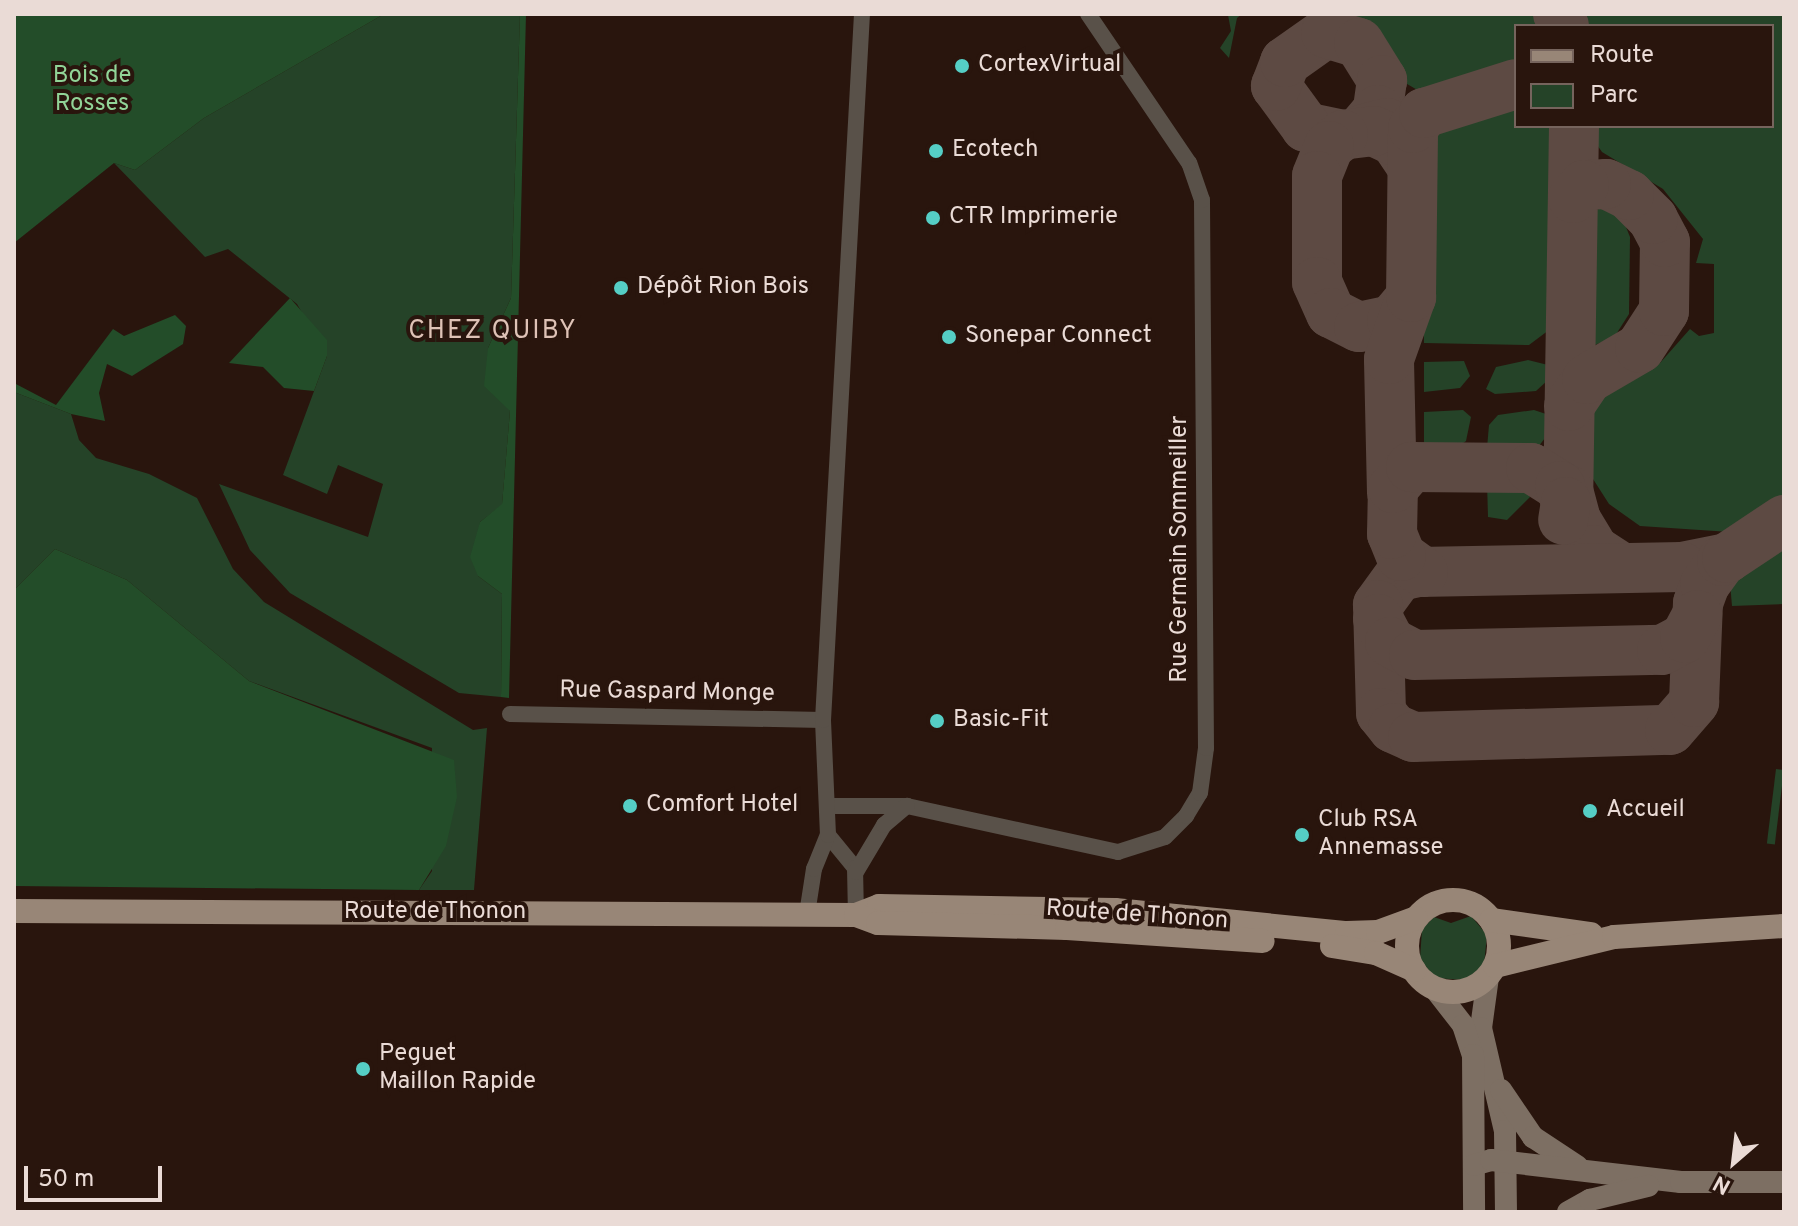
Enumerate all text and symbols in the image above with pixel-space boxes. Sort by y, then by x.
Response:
legend [1514,24,1774,128]
text: Route [1590,41,1654,71]
place label: CortexVirtual [978,52,1121,80]
marker: CortexVirtual [953,57,971,75]
park label: Bois de Rosses [53,63,131,119]
text: Parc [1590,81,1638,111]
place label: Ecotech [952,137,1039,165]
marker: Ecotech [927,142,945,160]
place label: CTR Imprimerie [949,204,1118,232]
marker: CTR Imprimerie [924,209,942,227]
place label: Dépôt Rion Bois [637,274,809,302]
marker: Dépôt Rion Bois [612,279,630,297]
district label: CHEZ QUIBY [408,316,578,348]
place label: Sonepar Connect [965,323,1152,351]
marker: Sonepar Connect [940,328,958,346]
street label: Rue Germain Sommeiller [1167,415,1195,683]
street label: Rue Gaspard Monge [559,677,775,709]
place label: Basic-Fit [953,707,1049,735]
marker: Basic-Fit [928,712,946,730]
place label: Comfort Hotel [646,792,798,820]
marker: Comfort Hotel [621,797,639,815]
place label: Accueil [1606,797,1685,825]
marker: Accueil [1581,802,1599,820]
place label: Club RSA Annemasse [1318,807,1443,863]
marker: Club RSA Annemasse [1293,826,1311,844]
street label: Route de Thonon [1044,895,1230,937]
street label: Route de Thonon [343,899,527,927]
place label: Peguet Maillon Rapide [379,1041,536,1097]
marker: Peguet Maillon Rapide [354,1060,372,1078]
north arrow [1694,1122,1774,1202]
scale bar [28,1150,166,1200]
text: 50 m [38,1165,94,1195]
text: N [1709,1168,1736,1199]

